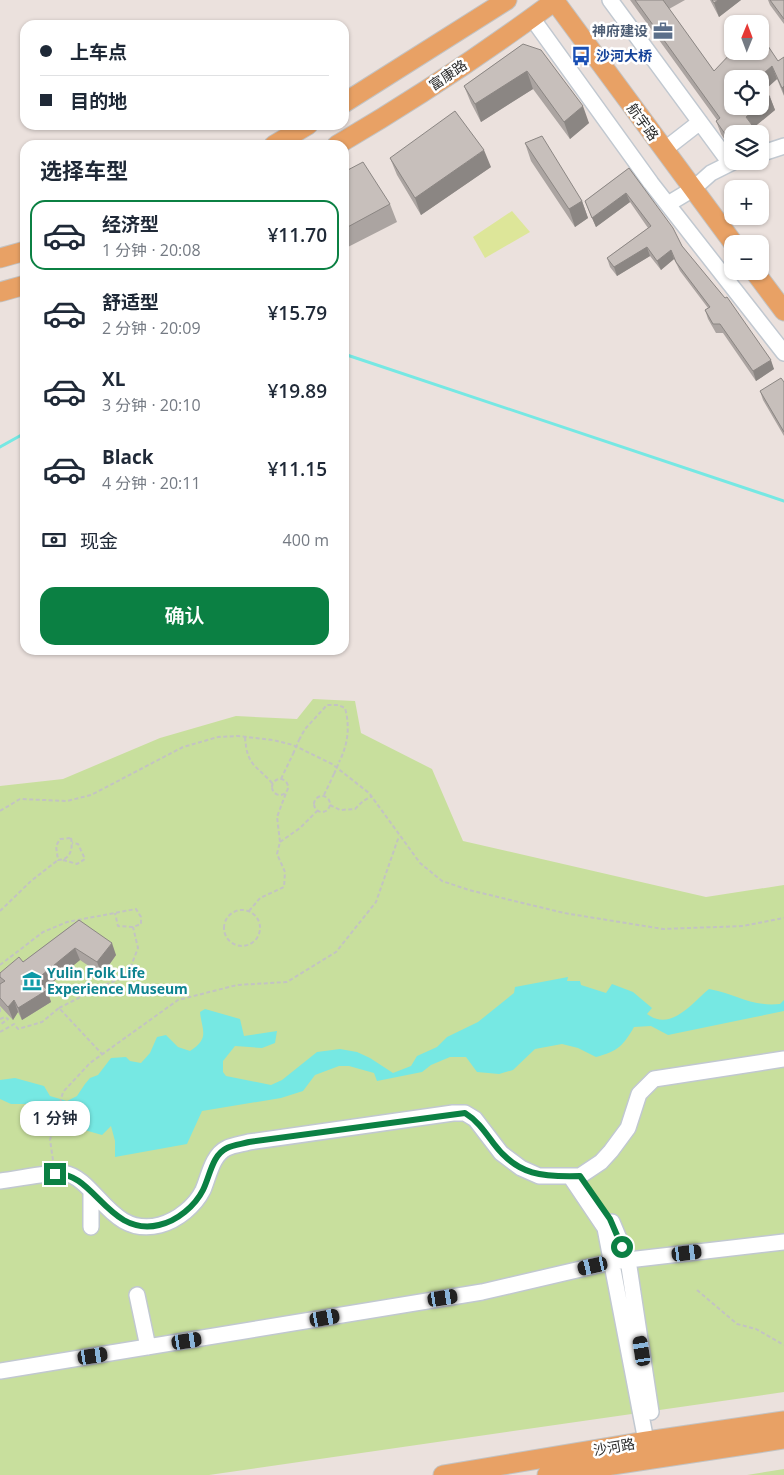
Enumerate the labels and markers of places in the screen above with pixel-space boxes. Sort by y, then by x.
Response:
office icon: 神府建设 [652,20,674,42]
place label: 神府建设 [592,21,648,40]
bus stop icon: 沙河大桥 [570,45,592,67]
place label: 沙河大桥 [596,46,652,65]
place label: Yulin Folk Life Experience Museum [47,963,188,998]
museum icon: Yulin Folk Life Experience Museum [21,970,43,992]

